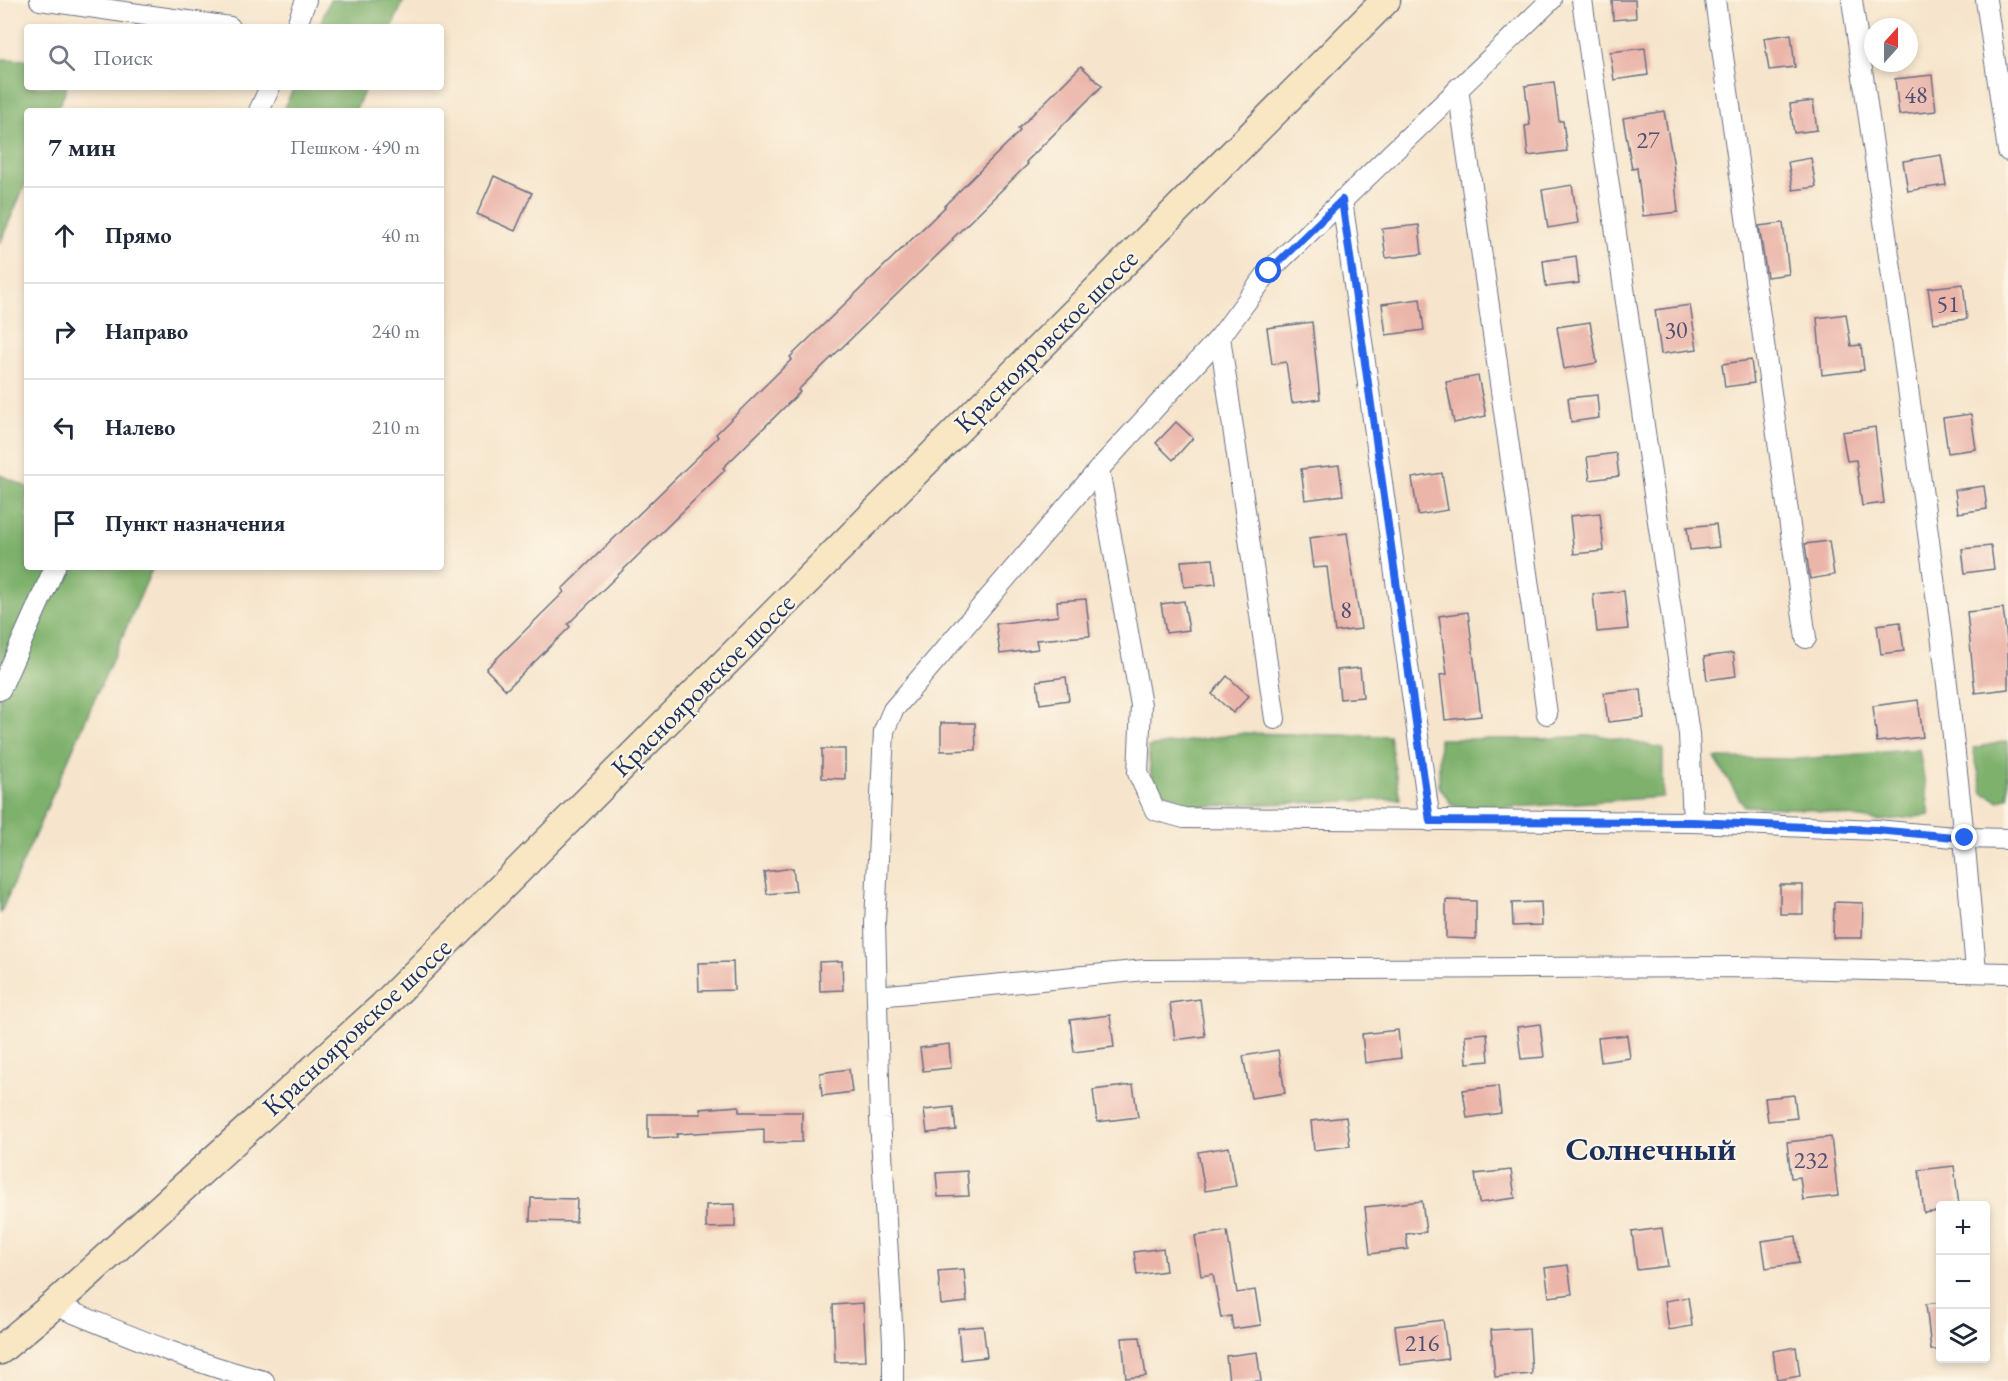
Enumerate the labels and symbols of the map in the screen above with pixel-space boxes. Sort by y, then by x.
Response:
north arrow [1864,18,1918,72]
house number: 48 [1904,79,1928,110]
house number: 27 [1636,124,1660,155]
street label: Краснояровское шоссе [946,241,1145,440]
route start [1255,257,1281,283]
house number: 51 [1936,288,1960,319]
house number: 30 [1664,314,1688,345]
street label: Краснояровское шоссе [603,585,802,784]
house number: 8 [1340,594,1352,625]
route end [1951,824,1977,850]
street label: Краснояровское шоссе [255,930,459,1123]
district label: Солнечный [1566,1127,1736,1170]
house number: 232 [1794,1144,1829,1175]
house number: 216 [1405,1327,1439,1358]

